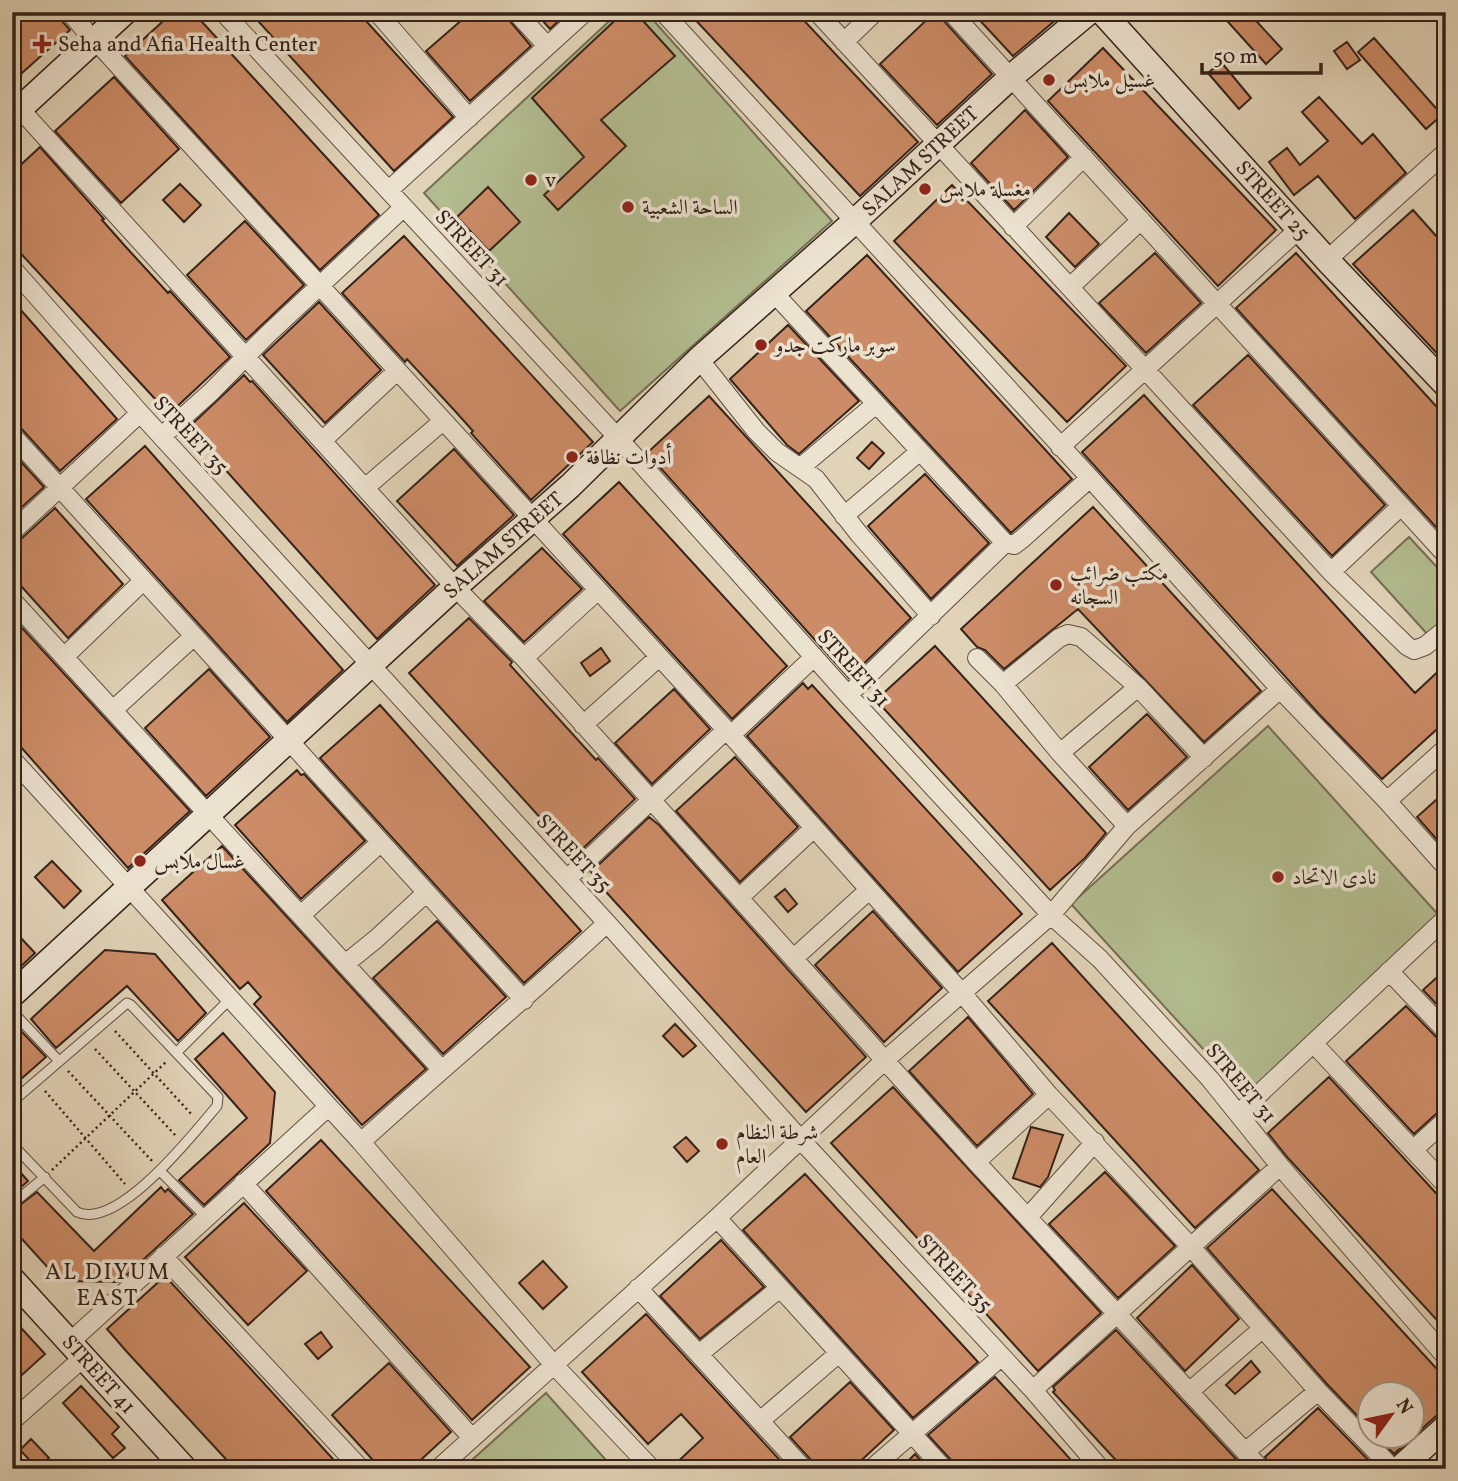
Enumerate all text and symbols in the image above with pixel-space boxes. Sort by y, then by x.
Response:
place label: Seha and Afia Health Center [58,31,317,60]
scale bar [1202,32,1322,76]
marker: Seha and Afia Health Center [32,34,52,54]
text: 50 m [1213,43,1258,72]
place label: غسيل ملابس [1063,67,1155,96]
marker: غسيل ملابس [1041,72,1057,88]
street label: SALAM STREET [856,100,986,224]
street label: STREET 25 [1228,155,1316,247]
place label: v [545,167,556,196]
marker: v [523,172,539,188]
place label: مغسلة ملابس [939,176,1031,205]
marker: مغسلة ملابس [917,181,933,197]
place label: الساحة الشعبية [642,194,738,223]
marker: الساحة الشعبية [620,199,636,215]
street label: STREET 31 [427,204,514,294]
place label: سوبر ماركت جدو [773,332,896,361]
marker: سوبر ماركت جدو [753,337,769,353]
street label: STREET 35 [146,390,234,482]
place label: أدوات نظافة [586,442,672,473]
marker: أدوات نظافة [564,449,580,465]
street label: SALAM STREET [438,486,570,606]
place label: مكتب ضرائب السجانه [1070,560,1168,613]
marker: مكتب ضرائب السجانه [1048,577,1064,593]
street label: STREET 31 [810,623,896,715]
street label: STREET 35 [529,808,617,900]
place label: غسال ملابس [154,848,245,877]
marker: غسال ملابس [132,853,148,869]
place label: نادى الاتحاد [1292,864,1376,893]
marker: نادى الاتحاد [1270,869,1286,885]
street label: STREET 31 [1198,1038,1282,1130]
place label: شرطة النظام العام [736,1119,818,1174]
marker: شرطة النظام العام [714,1136,730,1152]
street label: STREET 35 [910,1228,998,1320]
district label: AL DIYUM EAST [45,1257,171,1315]
street label: STREET 41 [54,1329,142,1421]
north arrow [1356,1380,1426,1450]
text: N [1389,1394,1418,1420]

